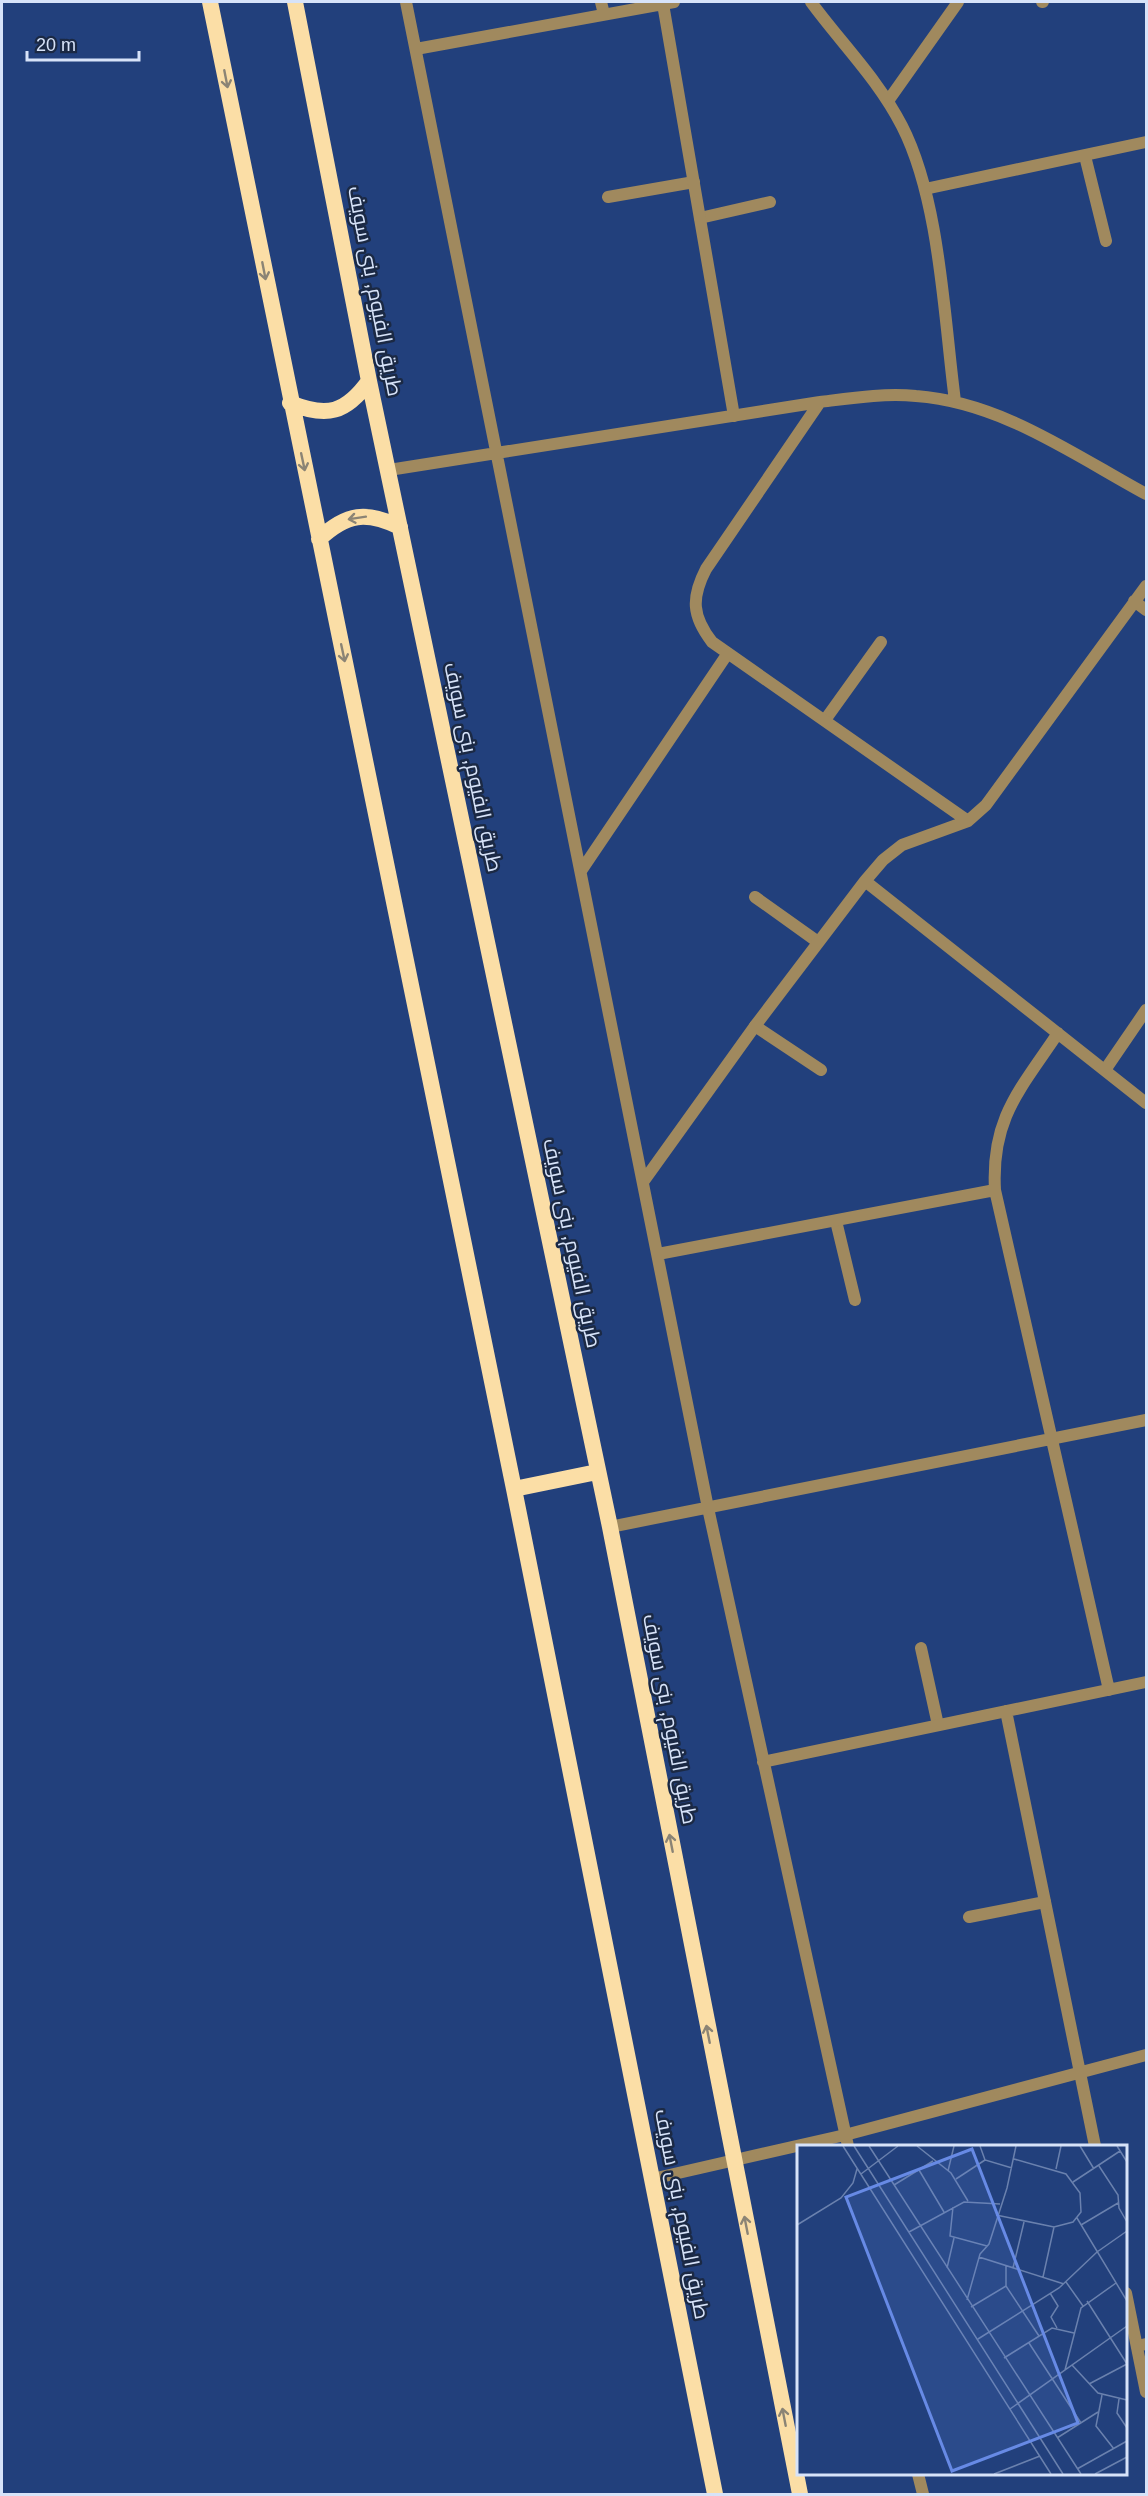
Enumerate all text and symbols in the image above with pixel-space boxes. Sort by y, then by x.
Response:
scale bar [27,24,140,62]
text: 20 m [36,35,76,55]
one-way arrow [221,69,232,89]
street label: طريق الفيوم, بنى سويف [341,184,407,399]
one-way arrow [259,260,270,280]
one-way arrow [298,452,309,471]
one-way arrow [348,513,367,524]
one-way arrow [337,643,349,662]
street label: طريق الفيوم, بنى سويف [437,660,507,874]
street label: طريق الفيوم, بنى سويف [536,1136,606,1350]
street label: طريق الفيوم, بنى سويف [636,1612,702,1827]
one-way arrow [665,1833,676,1853]
one-way arrow [702,2025,713,2044]
street label: طريق الفيوم, بنى سويف [648,2107,714,2322]
inset map [797,2145,1127,2475]
one-way arrow [740,2216,751,2236]
one-way arrow [778,2407,789,2427]

